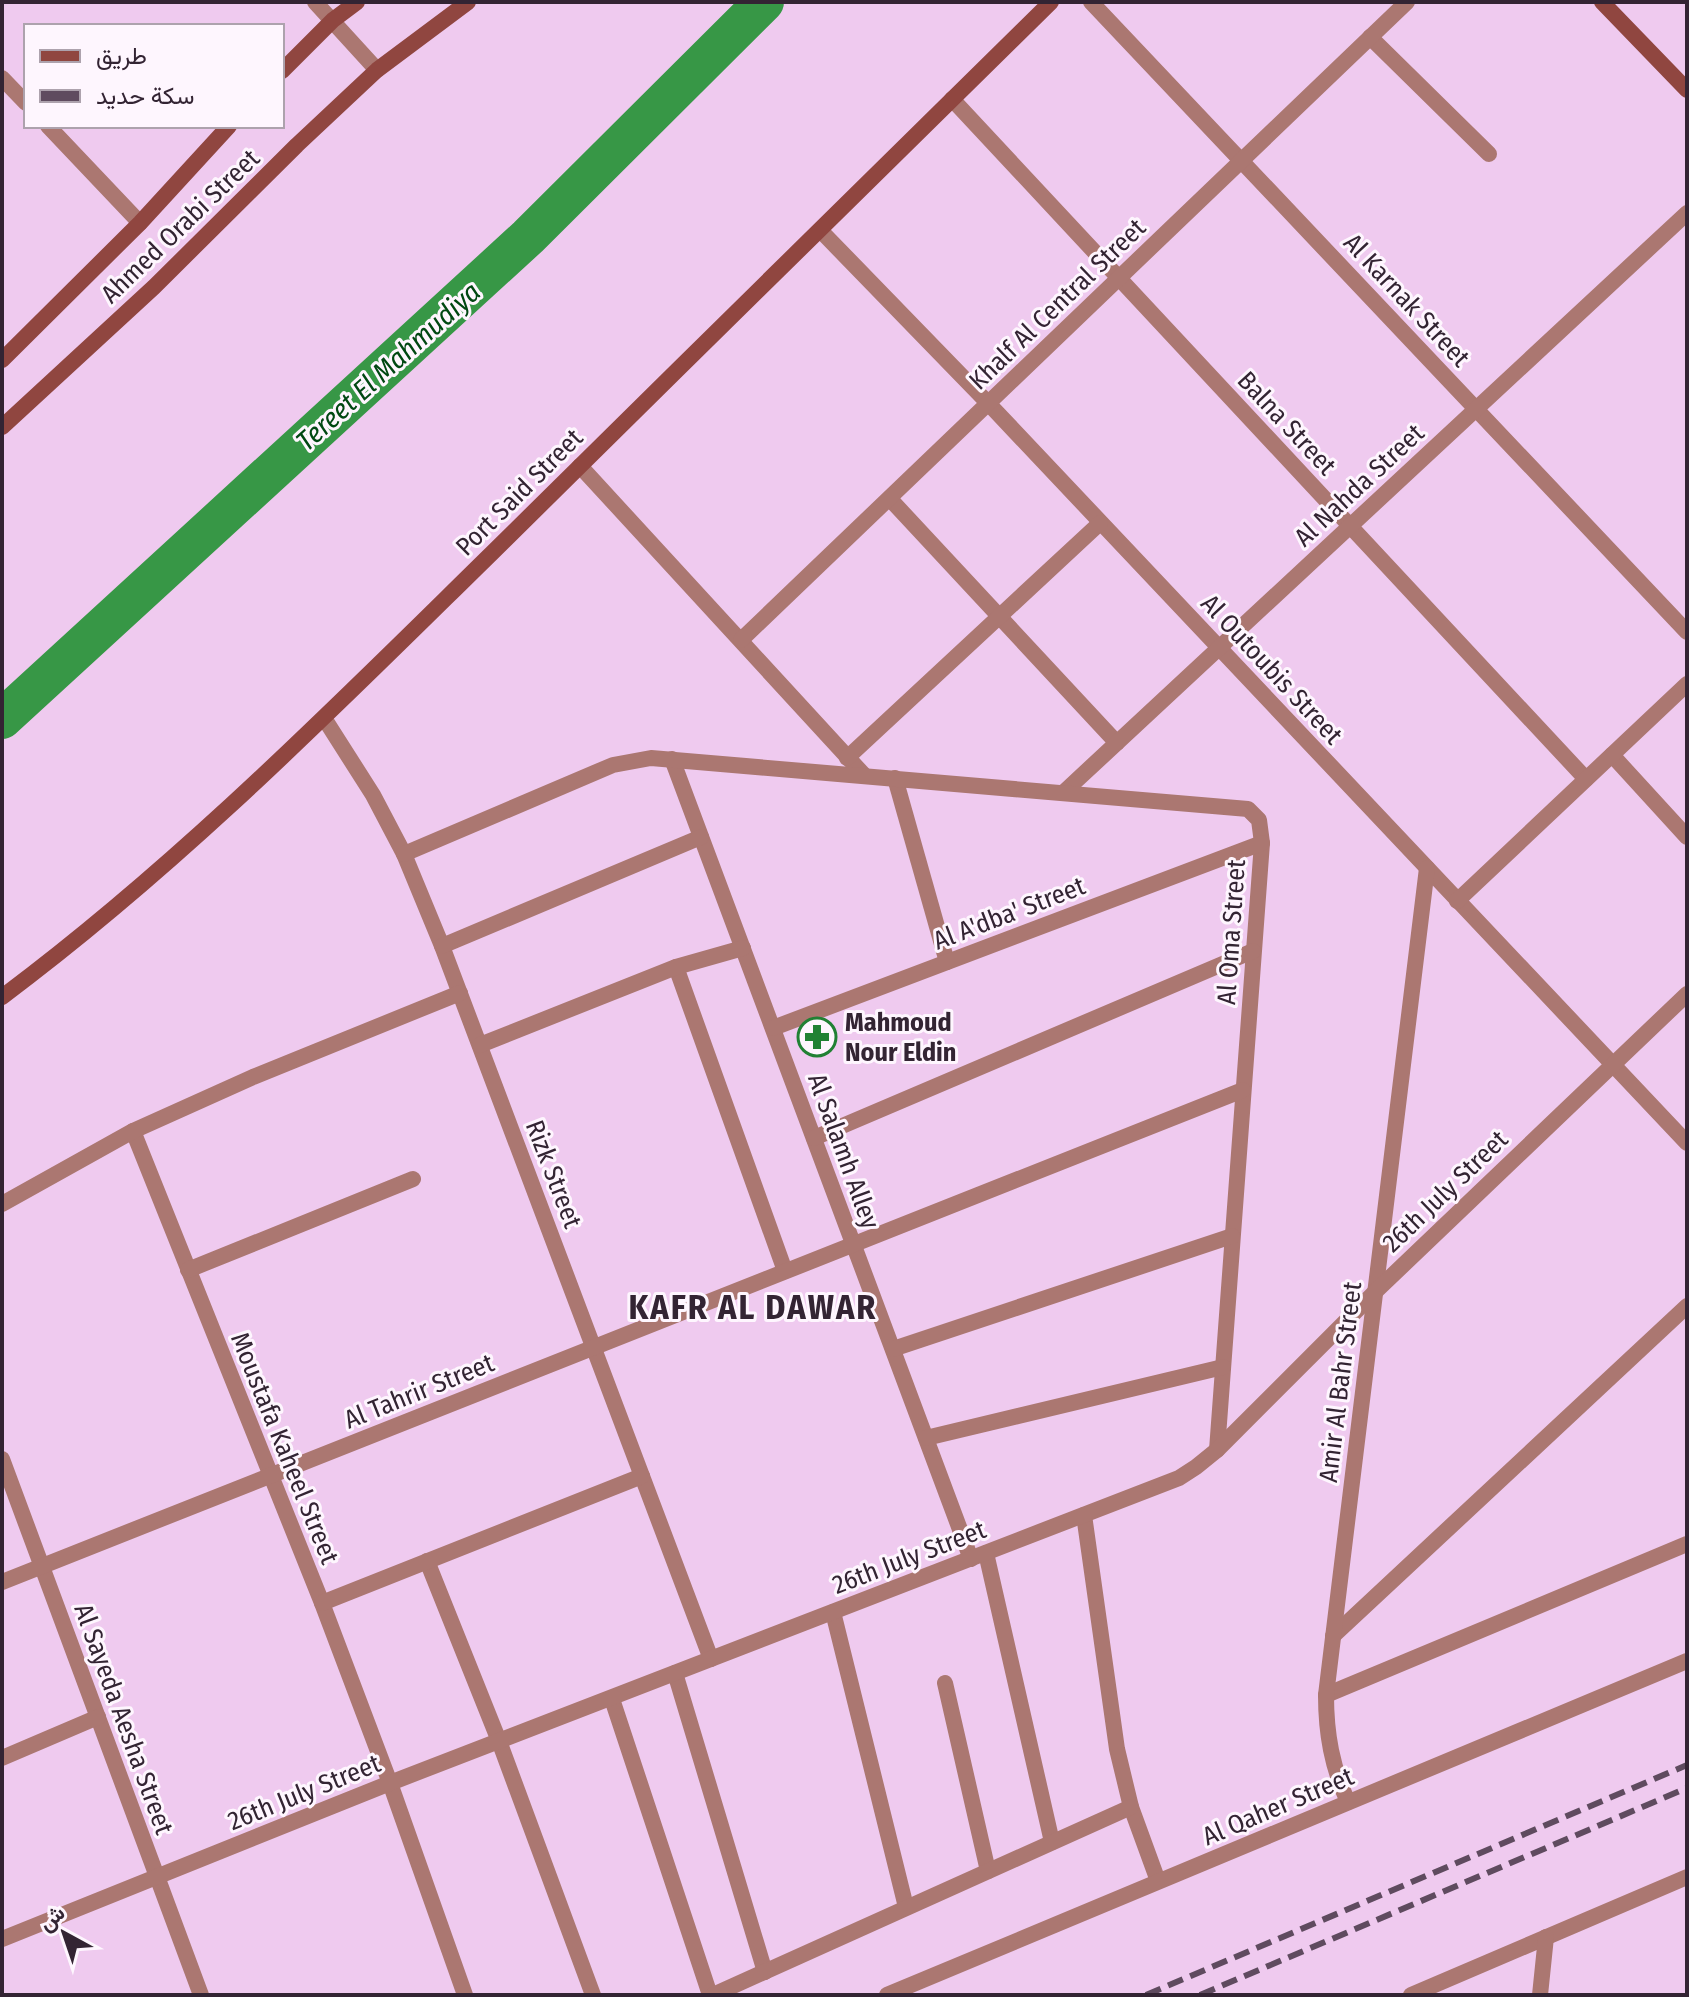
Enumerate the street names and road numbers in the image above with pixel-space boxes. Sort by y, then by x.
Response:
street label: Ahmed Orabi Street [95,143,266,310]
street label: Khalf Al Central Street [963,212,1152,396]
street label: Al Karnak Street [1337,227,1476,374]
street label: Balna Street [1231,365,1343,482]
street label: Al Nahda Street [1288,417,1431,553]
street label: Port Said Street [450,422,589,562]
street label: Al Outoubis Street [1194,588,1349,751]
street label: Al Oma Street [1211,858,1252,1006]
street label: Al A'dba' Street [929,870,1090,957]
street label: Al Salamh Alley [801,1069,886,1233]
street label: Rizk Street [519,1116,588,1233]
street label: 26th July Street [1376,1124,1515,1259]
street label: Amir Al Bahr Street [1313,1280,1368,1484]
street label: Moustafa Kaheel Street [224,1328,345,1569]
street label: Al Tahrir Street [340,1347,499,1436]
street label: 26th July Street [828,1514,991,1601]
street label: Al Sayeda Aesha Street [67,1600,180,1839]
street label: 26th July Street [223,1748,385,1837]
street label: Al Qaher Street [1198,1761,1359,1852]

